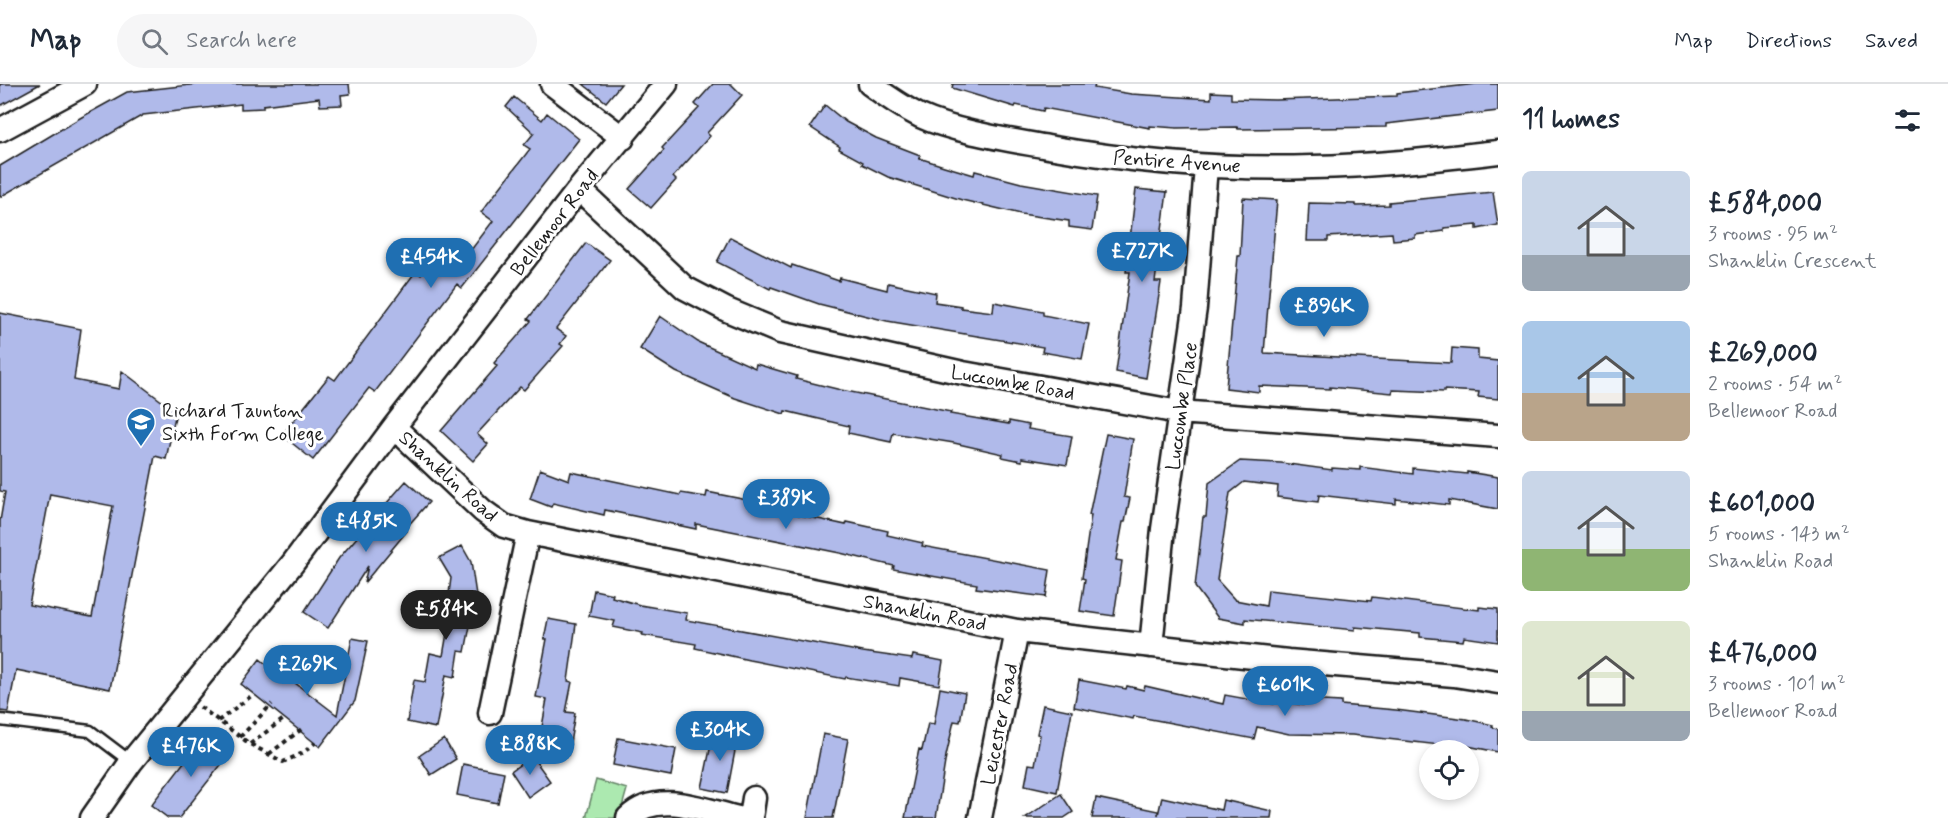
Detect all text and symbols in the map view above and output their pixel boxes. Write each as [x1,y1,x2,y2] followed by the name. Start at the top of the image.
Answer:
[117,14,537,68] search box
[30,23,81,60] text: Map
[138,25,171,58] icon: search
[186,27,297,55] text: Search here
[1674,27,1713,55] text: Map
[1746,27,1832,55] text: Directions
[1865,27,1918,55] text: Saved
[1522,103,1620,137] text: 11 homes
[1891,104,1924,137] icon: filters
[1112,145,1242,180] street label: Pentire Avenue
[505,164,606,282] street label: Bellemoor Road
[1708,187,1822,221] text: £584,000
[1570,195,1642,267] icon: home
[1708,221,1838,248] text: 3 rooms · 95 m²
[1100,232,1184,283] pin: £727K
[389,238,473,289] pin: £454K
[1111,238,1173,265] text: £727K
[400,244,462,271] text: £454K
[1708,248,1877,275] text: Shanklin Crescent
[1282,287,1366,338] pin: £896K
[1294,293,1354,320] text: £896K
[1708,337,1818,371] text: £269,000
[1160,340,1205,472] street label: Luccombe Place
[1570,345,1642,417] icon: home
[949,359,1077,408] street label: Luccombe Road
[1708,371,1842,398] text: 2 rooms · 54 m²
[162,398,324,448] place label: Richard Taunton Sixth Form College
[1708,398,1837,425] text: Bellemoor Road
[125,406,157,448] school or university icon: Richard Taunton Sixth Form College
[392,425,504,529] street label: Shanklin Road
[744,479,828,530] pin: £389K
[757,485,815,512] text: £389K
[1708,487,1815,521] text: £601,000
[1570,495,1642,567] icon: home
[324,502,408,553] pin: £485K
[335,508,397,535] text: £485K
[1708,521,1850,548] text: 5 rooms · 143 m²
[1708,548,1833,575] text: Shanklin Road
[861,588,989,639] street label: Shanklin Road
[404,590,488,641] pin: £584K
[415,596,477,623] text: £584K
[1708,637,1817,671] text: £476,000
[265,645,349,696] pin: £269K
[1570,645,1642,717] icon: home
[277,651,337,678] text: £269K
[975,661,1025,787] street label: Leicester Road
[1243,666,1327,717] pin: £601K
[1708,671,1846,698] text: 3 rooms · 101 m²
[1256,672,1314,699] text: £601K
[1708,698,1837,725] text: Bellemoor Road
[678,711,762,762] pin: £304K
[690,717,750,744] text: £304K
[488,725,572,776] pin: £888K
[149,727,233,778] pin: £476K
[499,731,561,758] text: £888K
[161,733,221,760] text: £476K
[1419,740,1479,800] map controls
[1419,740,1479,800] button: locate

